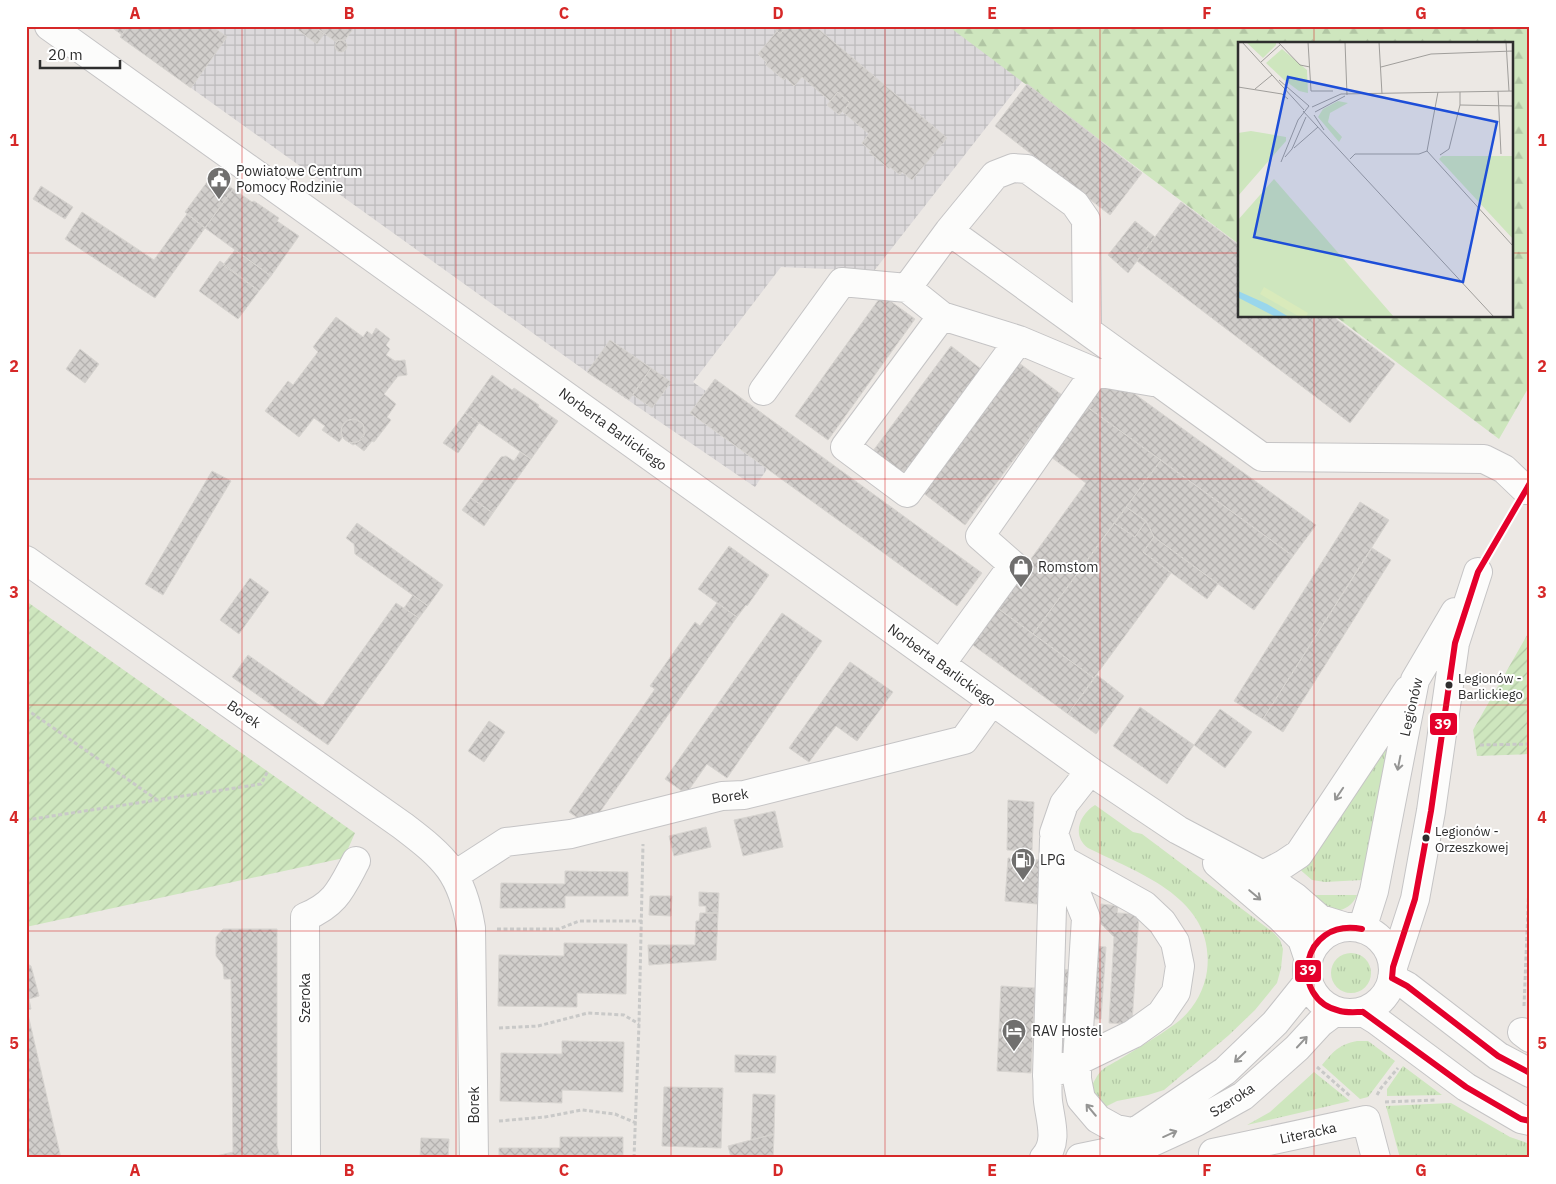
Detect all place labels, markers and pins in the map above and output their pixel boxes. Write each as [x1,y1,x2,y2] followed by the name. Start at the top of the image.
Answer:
[236,162,363,196] place label: Powiatowe Centrum Pomocy Rodzinie
[206,166,232,200] public building icon: Powiatowe Centrum Pomocy Rodzinie
[1008,554,1034,588] shop icon: Romstom
[1038,558,1098,576] place label: Romstom
[1458,670,1523,703] place label: Legionów - Barlickiego
[1444,680,1454,690] marker: Legionów - Barlickiego
[1435,823,1508,856] place label: Legionów - Orzeszkowej
[1421,833,1431,843] marker: Legionów - Orzeszkowej
[1010,847,1036,881] fuel station icon: LPG
[1040,851,1065,869] place label: LPG
[1001,1018,1027,1052] hotel icon: RAV Hostel
[1032,1022,1102,1040] place label: RAV Hostel

